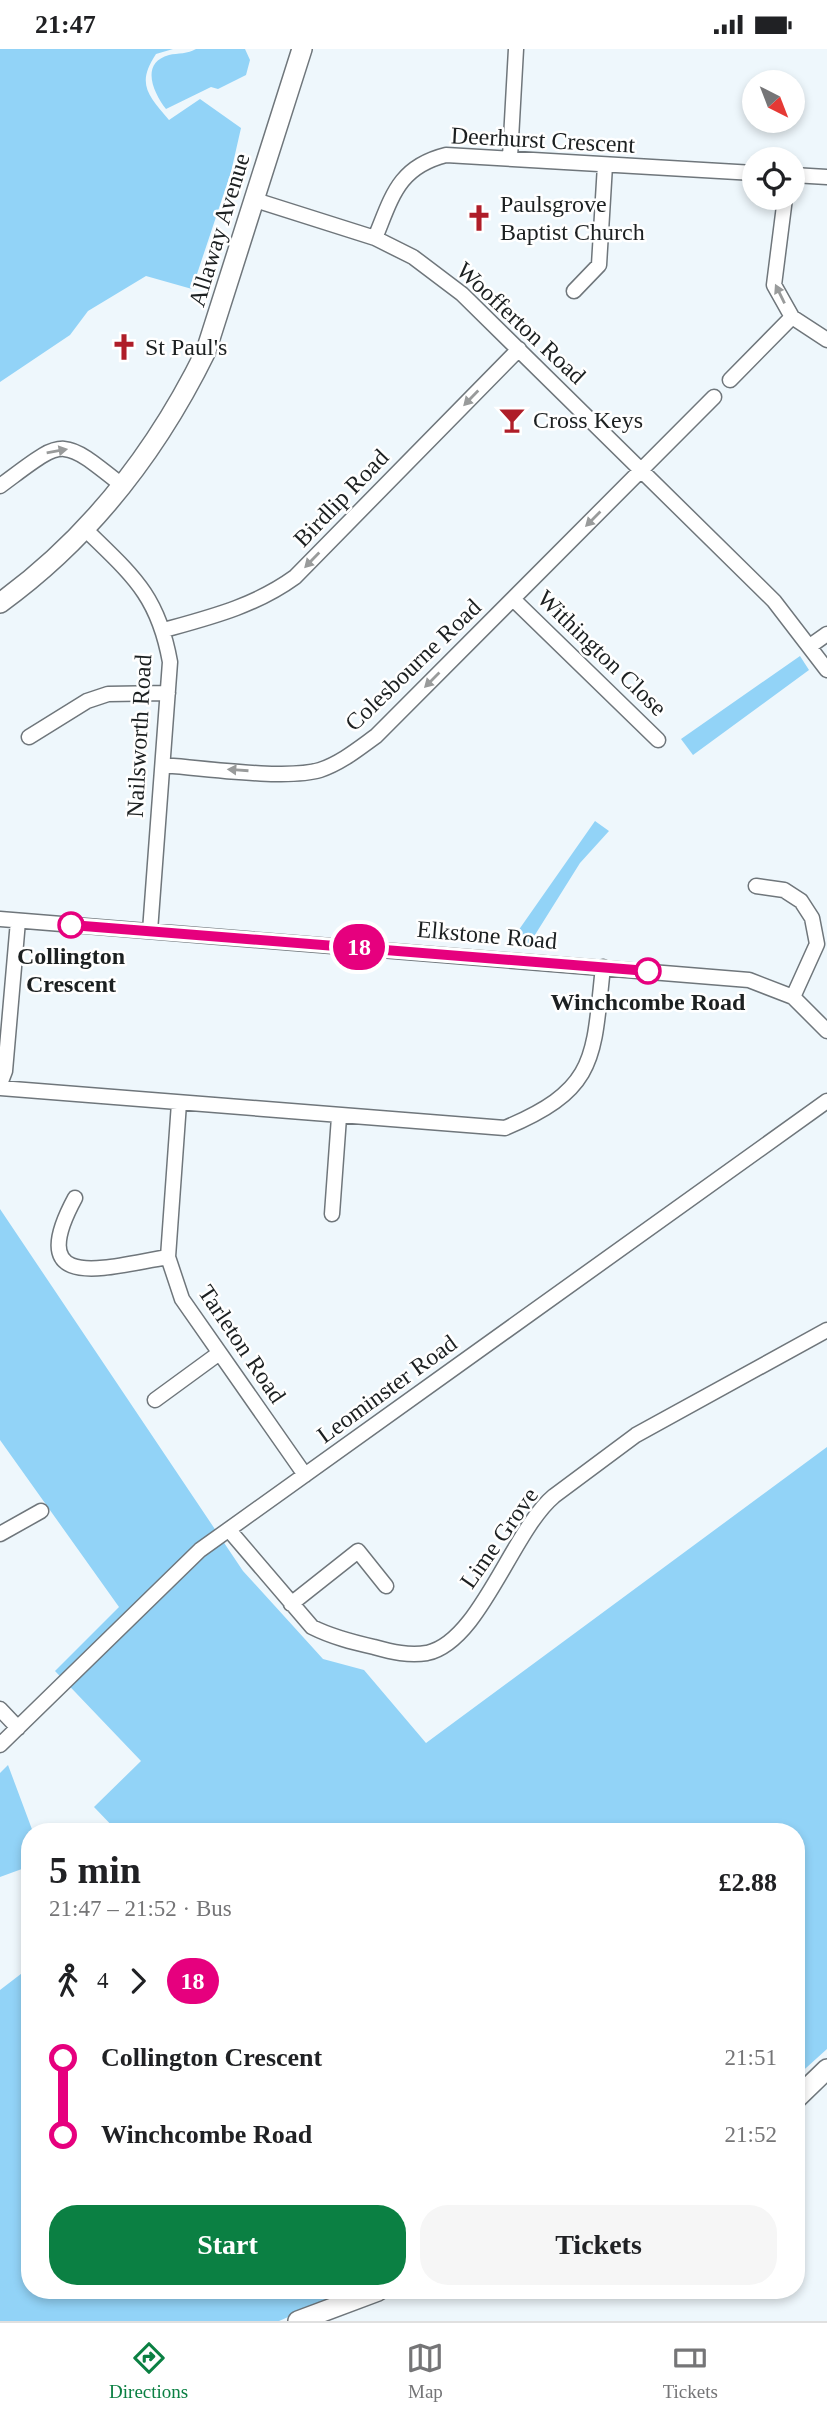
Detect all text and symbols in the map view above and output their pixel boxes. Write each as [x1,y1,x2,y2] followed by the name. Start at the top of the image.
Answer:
[35,10,96,39] text: 21:47
[742,70,805,133] north arrow
[742,70,805,210] map controls
[450,122,636,158] street label: Deerhurst Crescent
[742,147,805,210] button: locate
[183,150,255,310] street label: Allaway Avenue
[500,191,645,245] place label: Paulsgrove Baptist Church
[464,203,494,233] church icon: Paulsgrove Baptist Church
[451,257,591,389] street label: Woofferton Road
[774,284,786,304] one-way arrow
[109,332,139,362] church icon: St Paul's
[145,334,227,360] place label: St Paul's
[463,389,479,406] one-way arrow
[497,405,527,435] bar icon: Cross Keys
[533,407,643,433] place label: Cross Keys
[288,444,394,552] street label: Birdlip Road
[46,445,68,456] one-way arrow
[584,510,601,527] one-way arrow
[303,552,320,569] one-way arrow
[532,585,672,721] street label: Withington Close
[340,594,486,736] street label: Colesbourne Road
[122,654,156,818] street label: Nailsworth Road
[424,672,440,688] one-way arrow
[227,764,249,775] one-way arrow
[58,912,84,938] marker: Collington Crescent
[416,916,558,954] street label: Elkstone Road
[328,924,390,970] line badge: 18
[347,934,371,960] text: 18
[17,943,125,997] place label: Collington Crescent
[635,958,661,984] marker: Winchcombe Road
[551,989,746,1015] place label: Winchcombe Road
[193,1280,291,1408] street label: Tarleton Road
[312,1330,462,1448] street label: Leominster Road
[455,1483,543,1593] street label: Lime Grove
[49,1849,141,1891] text: 5 min
[719,1868,777,1897] text: £2.88
[49,1896,232,1921] text: 21:47 – 21:52 · Bus
[49,1962,87,2000] icon: walk
[119,1962,157,2000] icon: forward
[97,1968,109,1993] text: 4
[181,1968,205,1994] text: 18
[101,2043,322,2072] text: Collington Crescent
[725,2045,777,2070] text: 21:51
[101,2120,312,2149] text: Winchcombe Road
[725,2122,777,2147] text: 21:52
[49,2205,406,2285] button: Start
[420,2205,777,2285] button: Tickets
[109,2339,188,2403] tab: Directions
[406,2339,444,2403] tab: Map
[663,2339,718,2403] tab: Tickets

